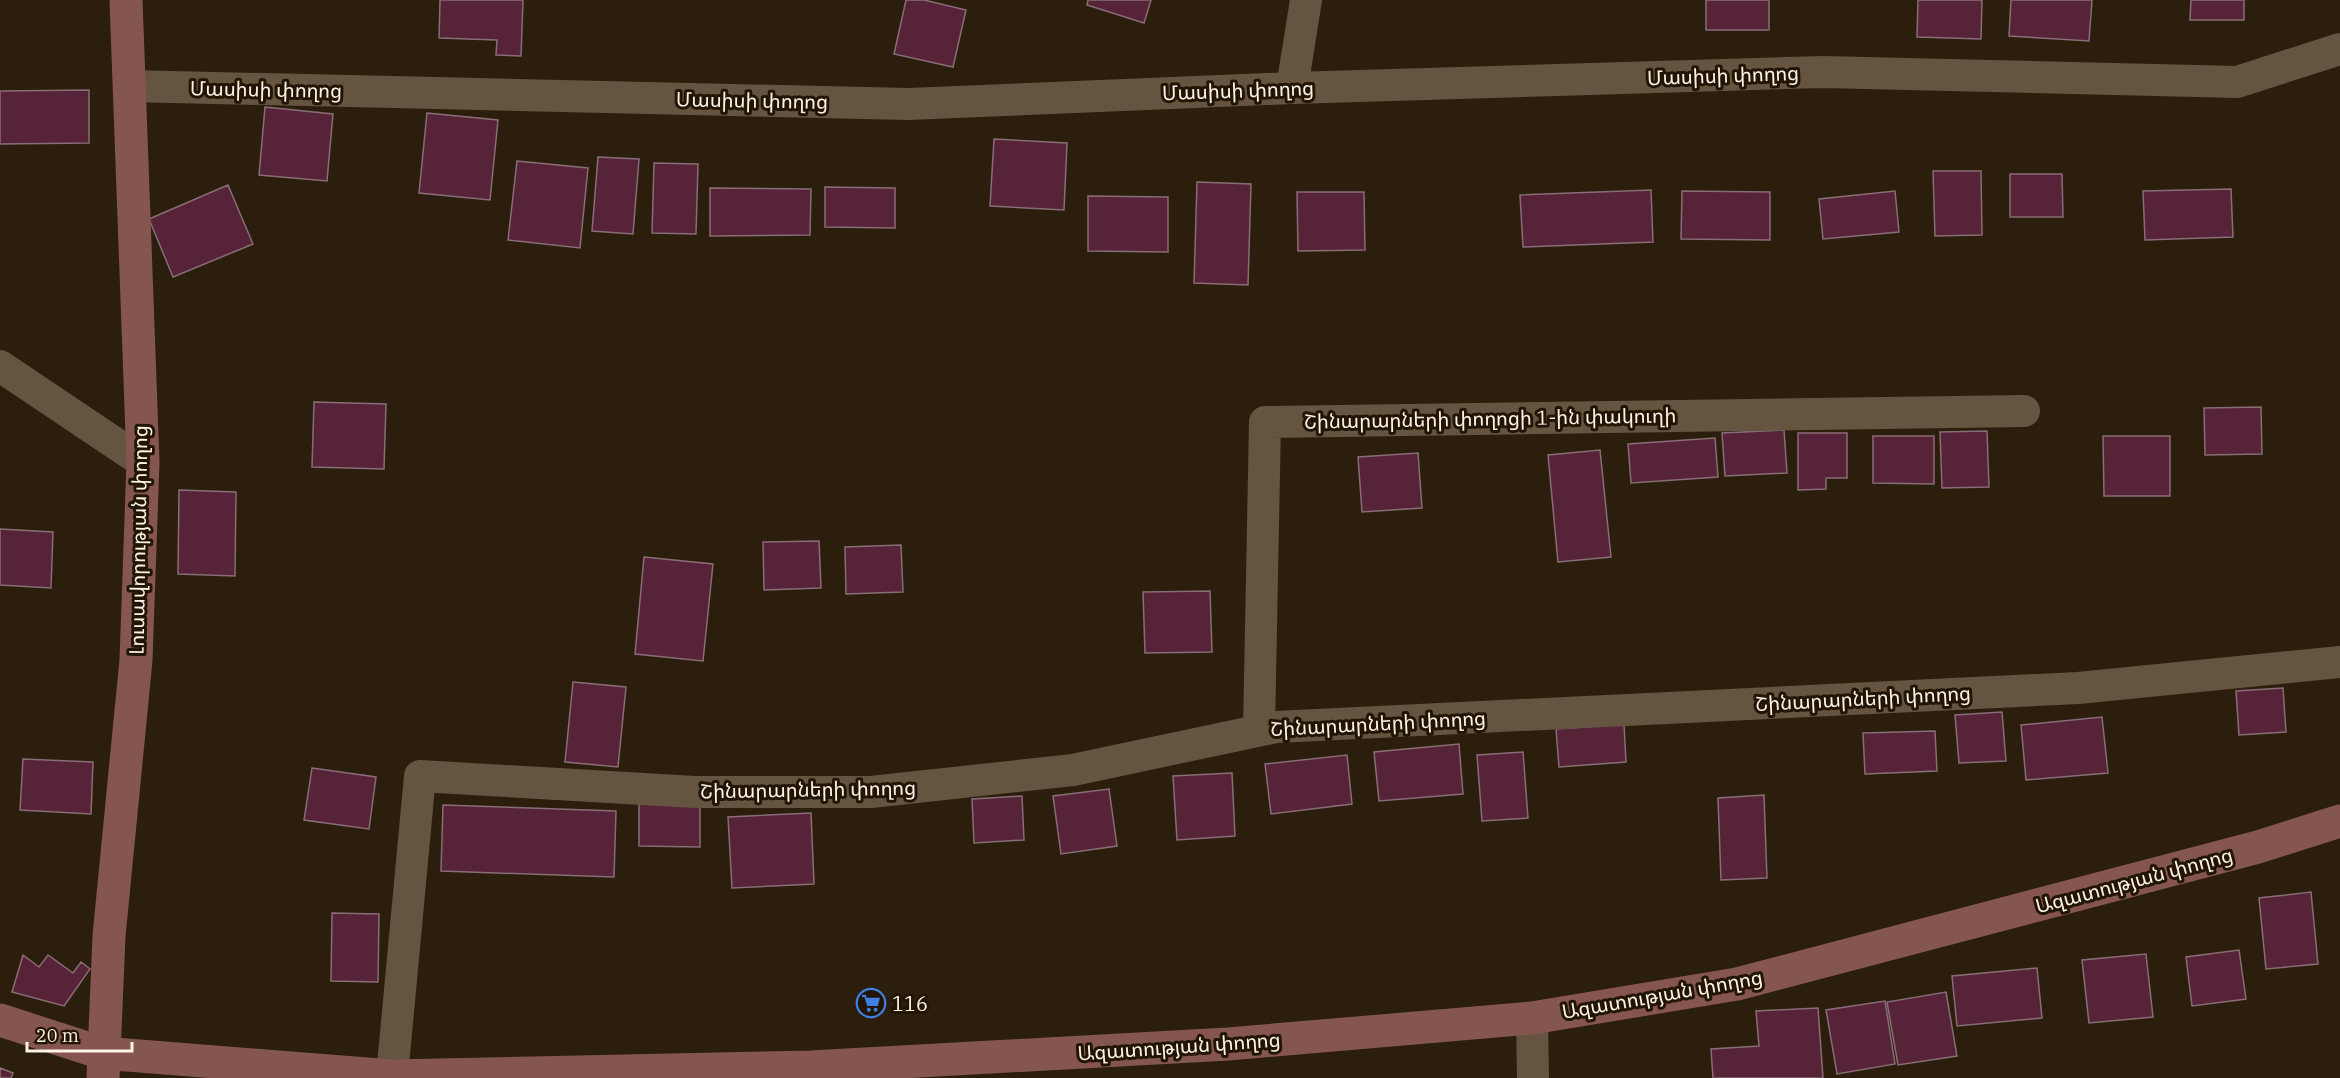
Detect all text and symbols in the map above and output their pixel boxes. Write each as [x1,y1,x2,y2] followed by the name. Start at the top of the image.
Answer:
[1646,59,1800,91] street label: Մասիսի փողոց
[190,74,342,104] street label: Մասիսի փողոց
[1161,74,1315,106] street label: Մասիսի փողոց
[676,85,828,115] street label: Մասիսի փողոց
[1304,401,1676,435] street label: Շինարարների փողոցի 1-ին փակուղի
[122,425,154,655] street label: Լուսավորության փողոց
[1754,679,1972,717] street label: Շինարարների փողոց
[1269,704,1487,742] street label: Շինարարների փողոց
[700,774,916,804] street label: Շինարարների փողոց
[2032,841,2236,919] street label: Ազատության փողոց
[1560,963,1764,1025] street label: Ազատության փողոց
[855,987,887,1019] supermarket icon: 116
[892,990,928,1017] place label: 116
[27,1015,132,1053] scale bar
[36,1024,79,1047] text: 20 m
[1077,1025,1281,1067] street label: Ազատության փողոց

